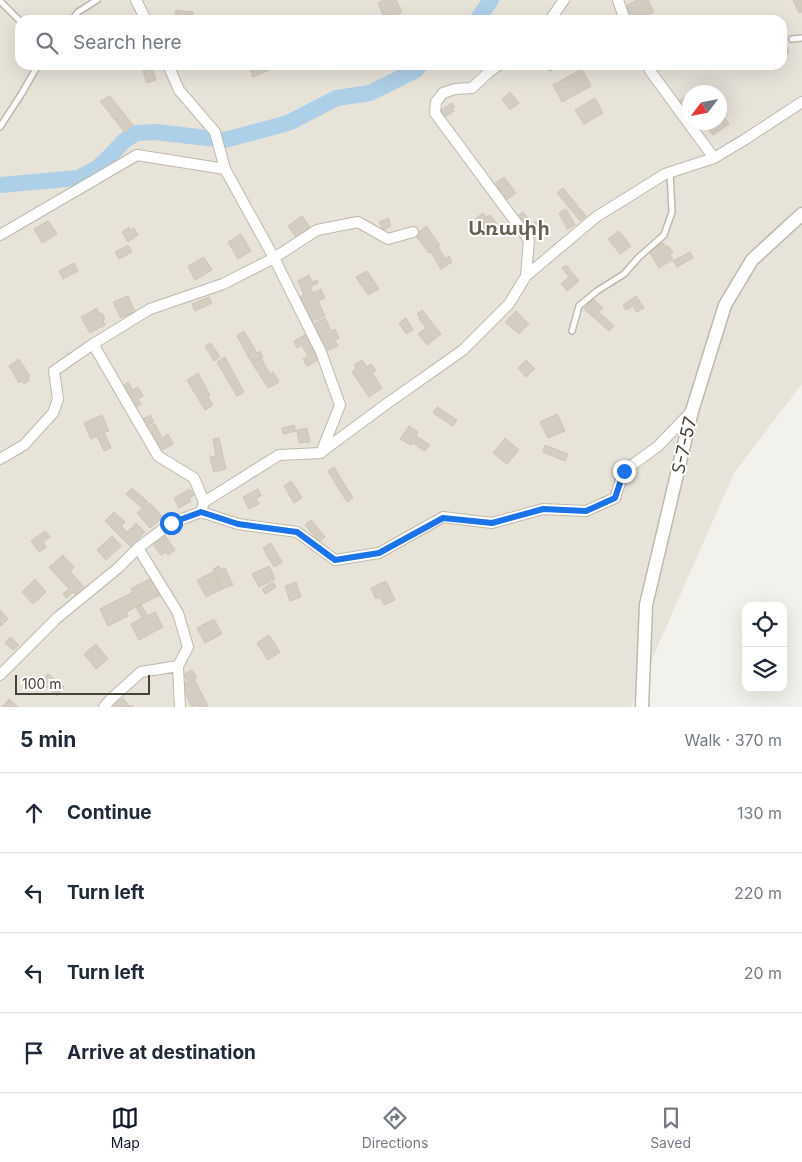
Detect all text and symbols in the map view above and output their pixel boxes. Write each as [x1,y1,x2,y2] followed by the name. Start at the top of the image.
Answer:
[15,15,787,70] search box
[33,29,61,57] icon: search
[73,31,182,54] text: Search here
[682,85,727,130] north arrow
[468,216,550,240] district label: Առափի
[667,415,701,475] street label: Տ-7-57
[613,460,636,483] route end
[160,512,183,535] route start
[742,602,787,692] map controls
[742,602,787,647] button: locate
[742,647,787,692] button: layers
[15,672,150,695] scale bar
[22,675,62,692] text: 100 m
[20,727,76,752] text: 5 min
[685,730,782,750] text: Walk · 370 m
[20,799,48,827] icon: ahead
[67,801,152,824] text: Continue
[737,803,782,823] text: 130 m
[20,879,48,907] icon: left
[67,881,145,904] text: Turn left
[734,883,782,903] text: 220 m
[20,959,48,987] icon: left
[67,961,145,984] text: Turn left
[744,963,782,983] text: 20 m
[20,1039,48,1067] icon: arrive
[67,1041,256,1064] text: Arrive at destination
[111,1104,140,1151] tab: Map
[362,1104,428,1151] tab: Directions
[650,1104,691,1151] tab: Saved

